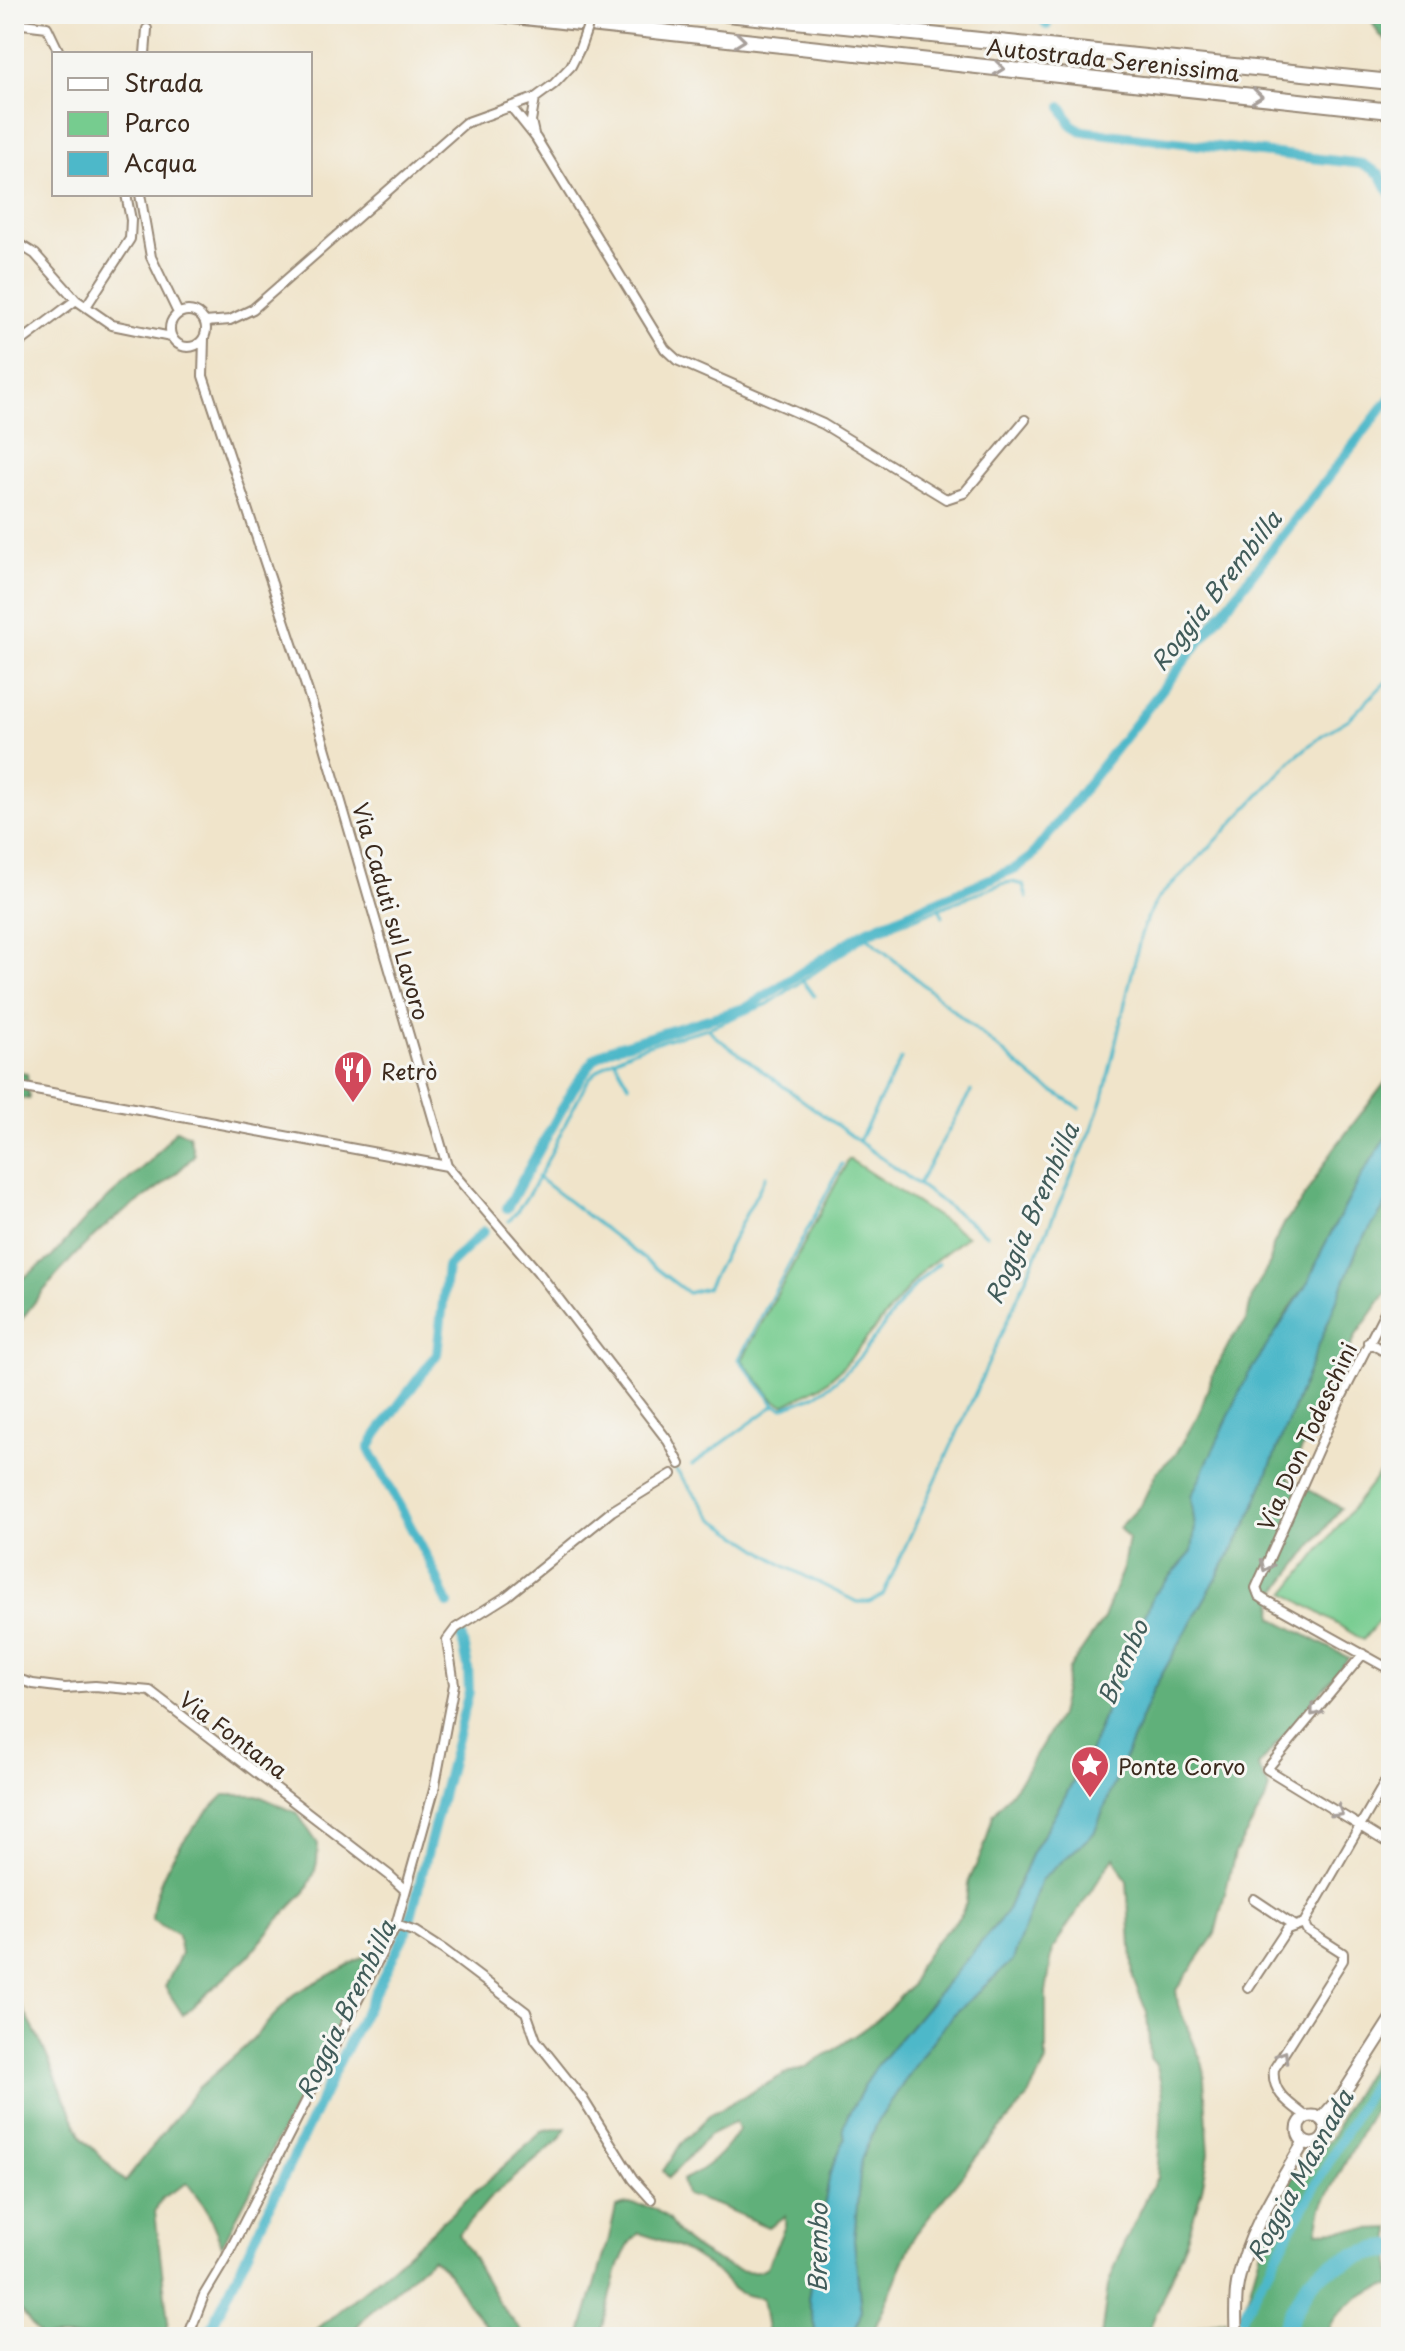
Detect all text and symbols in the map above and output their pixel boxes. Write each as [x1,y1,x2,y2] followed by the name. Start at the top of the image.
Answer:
[985,29,1241,89] street label: Autostrada Serenissima
[734,32,747,49] one-way arrow
[52,52,312,196] legend
[993,60,1006,77] one-way arrow
[124,64,203,100] text: Strada
[1251,88,1264,105] one-way arrow
[124,104,190,140] text: Parco
[124,144,196,180] text: Acqua
[1141,501,1290,678] water label: Roggia Brembilla
[345,798,439,1024] street label: Via Caduti sul Lavoro
[332,1049,374,1104] restaurant icon: Retrò
[381,1054,437,1087] place label: Retrò
[975,1116,1087,1309] water label: Roggia Brembilla
[1248,1336,1364,1536] street label: Via Don Todeschini
[1260,1558,1276,1572] one-way arrow
[1087,1612,1157,1710] water label: Brembo
[173,1682,295,1786] street label: Via Fontana
[1310,1702,1325,1716] one-way arrow
[1069,1744,1111,1799] place icon: Ponte Corvo
[1118,1749,1246,1782] place label: Ponte Corvo
[1329,1803,1343,1818] one-way arrow
[286,1913,404,2104] water label: Roggia Brembilla
[1273,2050,1288,2065] one-way arrow
[1237,2082,1362,2268] water label: Roggia Masnada
[798,2201,836,2293] water label: Brembo

